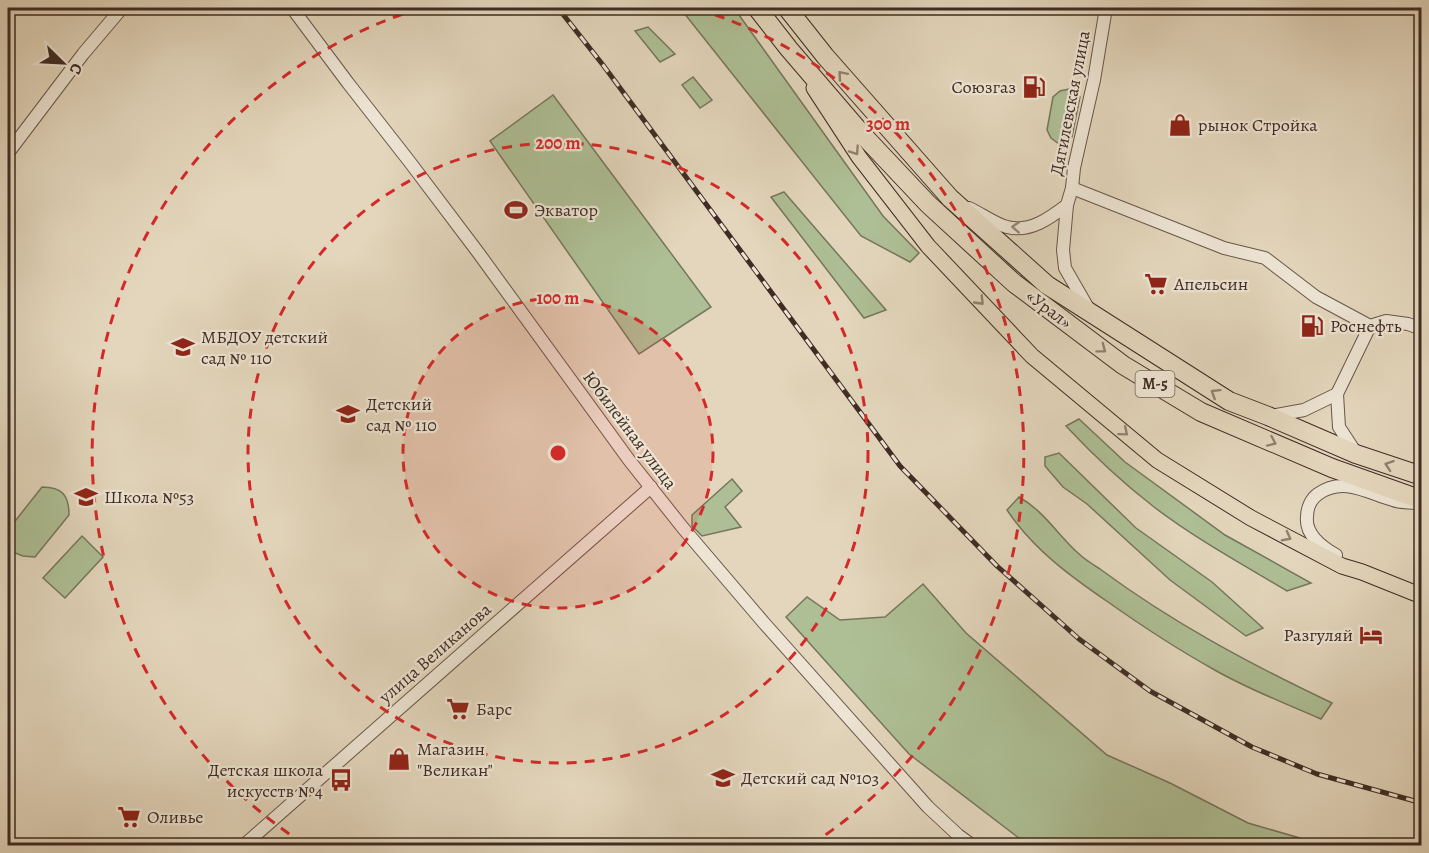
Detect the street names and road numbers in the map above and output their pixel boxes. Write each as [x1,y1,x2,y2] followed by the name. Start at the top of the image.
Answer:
[1044,28,1096,178] street label: Дягилевская улица
[1021,284,1077,334] street label: «Урал»
[577,366,683,495] street label: Юбилейная улица
[1136,371,1174,397] road number: М-5
[373,597,497,709] street label: улица Великанова

